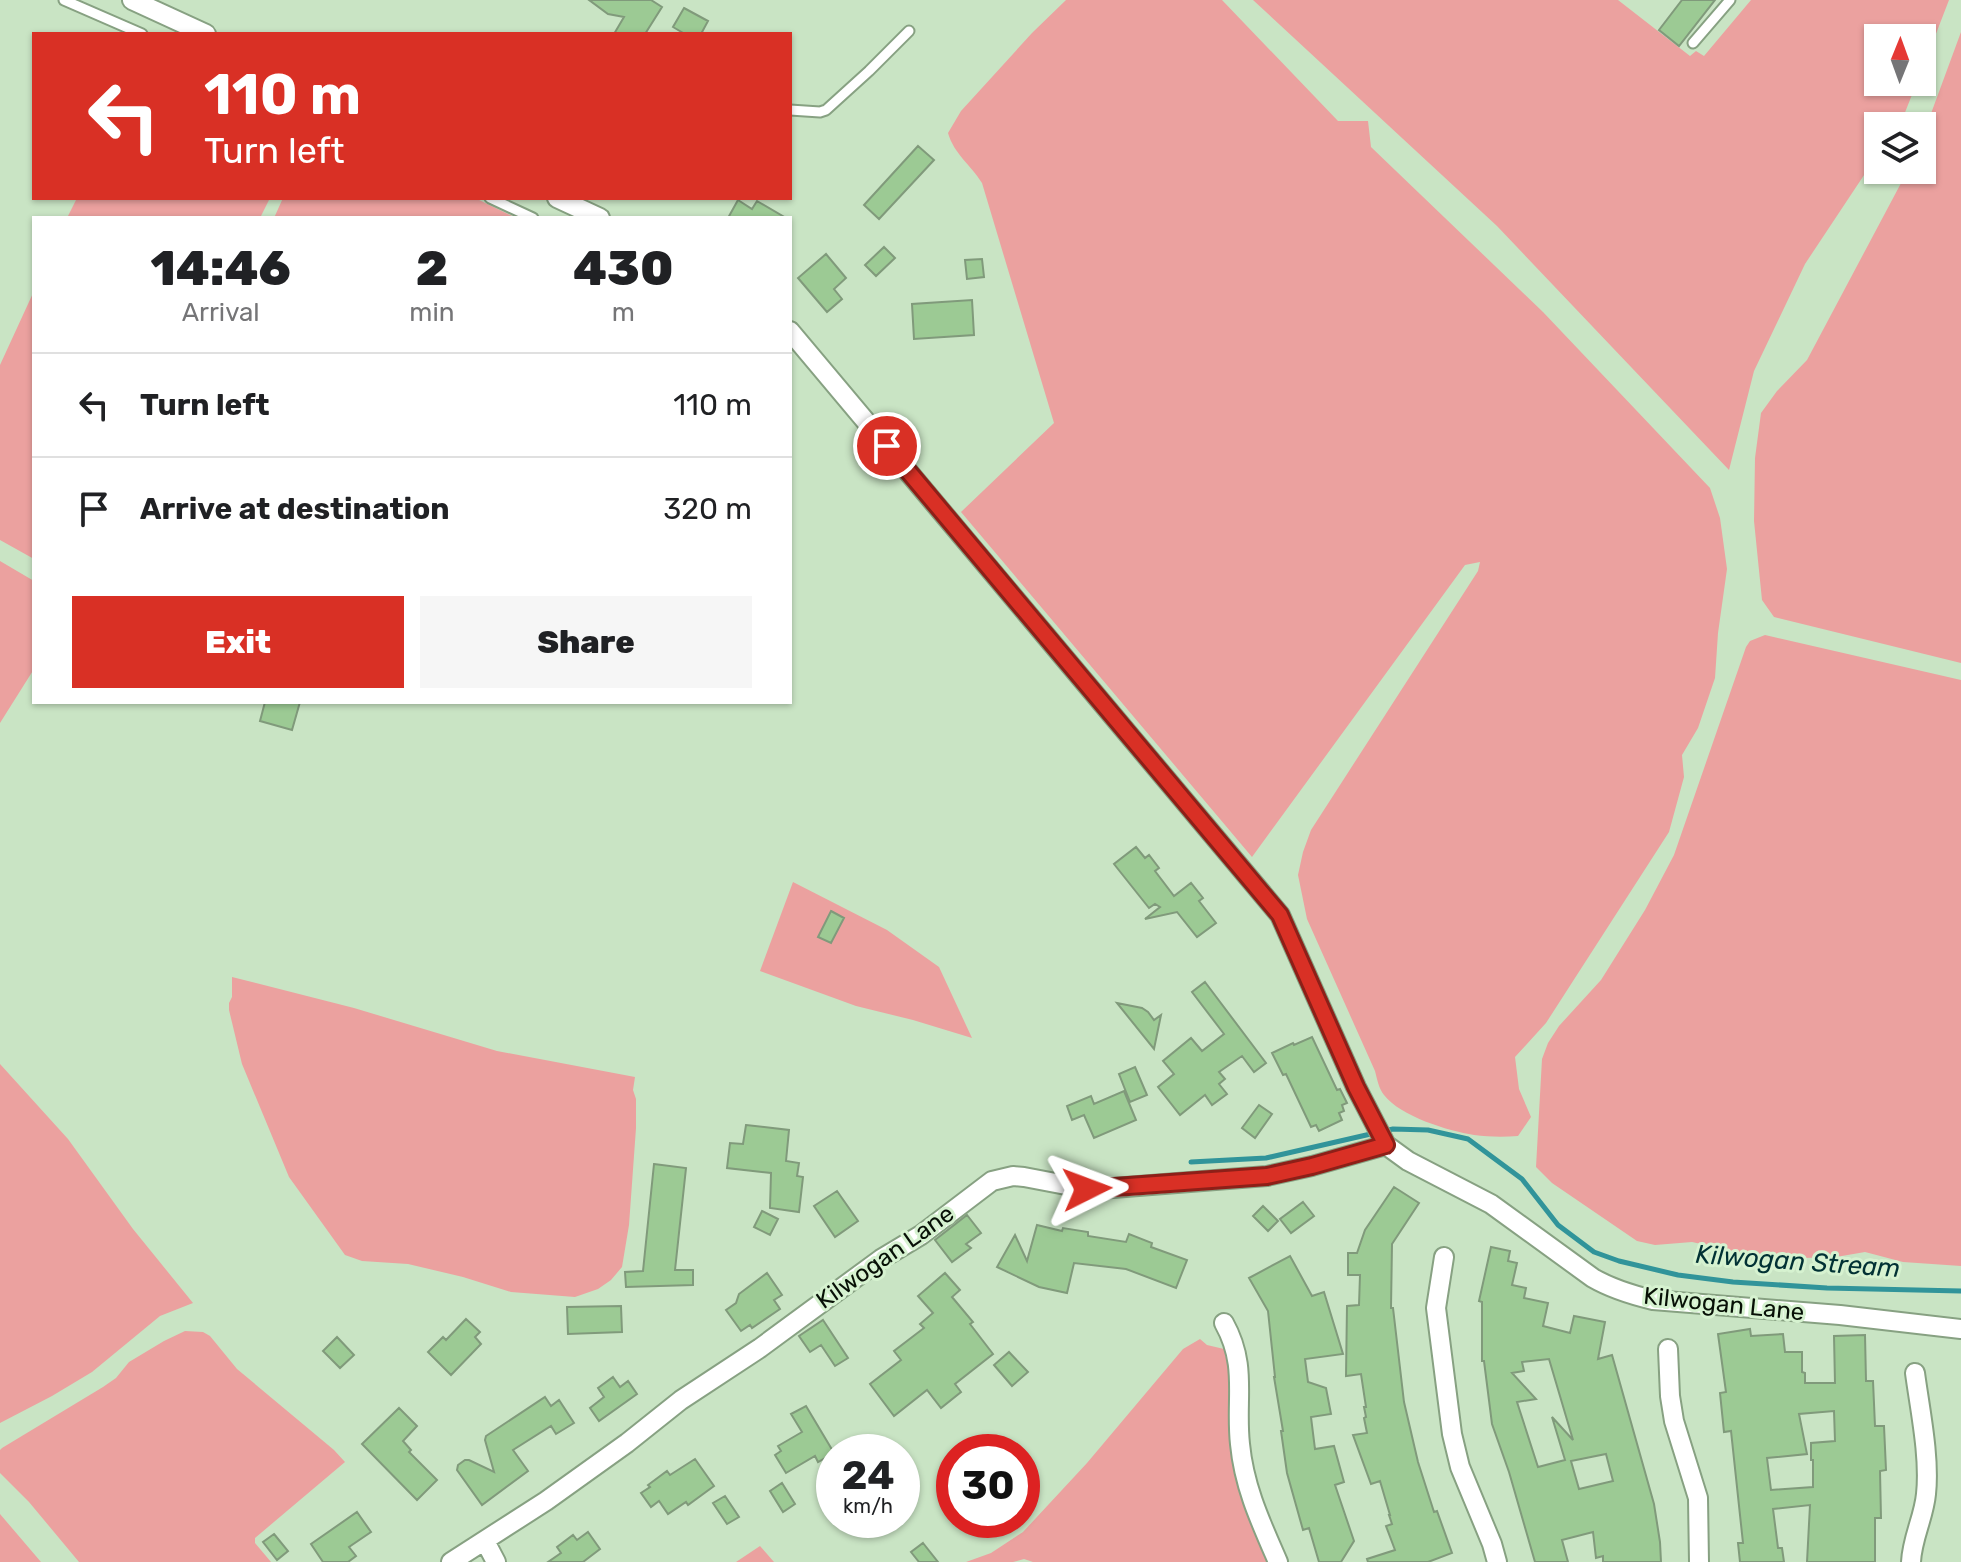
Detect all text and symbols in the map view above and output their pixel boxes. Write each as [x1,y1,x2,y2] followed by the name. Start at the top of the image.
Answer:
[1864,24,1936,96] north arrow
[1864,24,1936,184] map controls
[204,62,361,128] text: 110 m
[72,64,176,168] icon: left
[1864,112,1936,184] button: layers
[204,129,345,172] text: Turn left
[151,240,291,297] text: 14:46
[416,240,448,297] text: 2
[573,240,673,297] text: 430
[182,297,260,328] text: Arrival
[409,297,455,328] text: min
[612,297,635,328] text: m
[72,383,116,427] icon: left
[140,387,270,423] text: Turn left
[673,387,752,423] text: 110 m
[853,412,921,480] pin
[865,424,909,468] icon: arrive
[72,487,116,531] icon: arrive
[140,491,450,527] text: Arrive at destination
[663,491,752,527] text: 320 m
[72,596,404,688] button: Exit
[420,596,752,688] button: Share
[1045,1147,1129,1231] position arrow
[811,1199,959,1315] street label: Kilwogan Lane
[1695,1239,1901,1284] water label: Kilwogan Stream
[1642,1282,1806,1326] street label: Kilwogan Lane
[936,1434,1040,1538] speed limit sign: 30
[841,1452,895,1499] text: 24
[843,1494,893,1518] text: km/h

